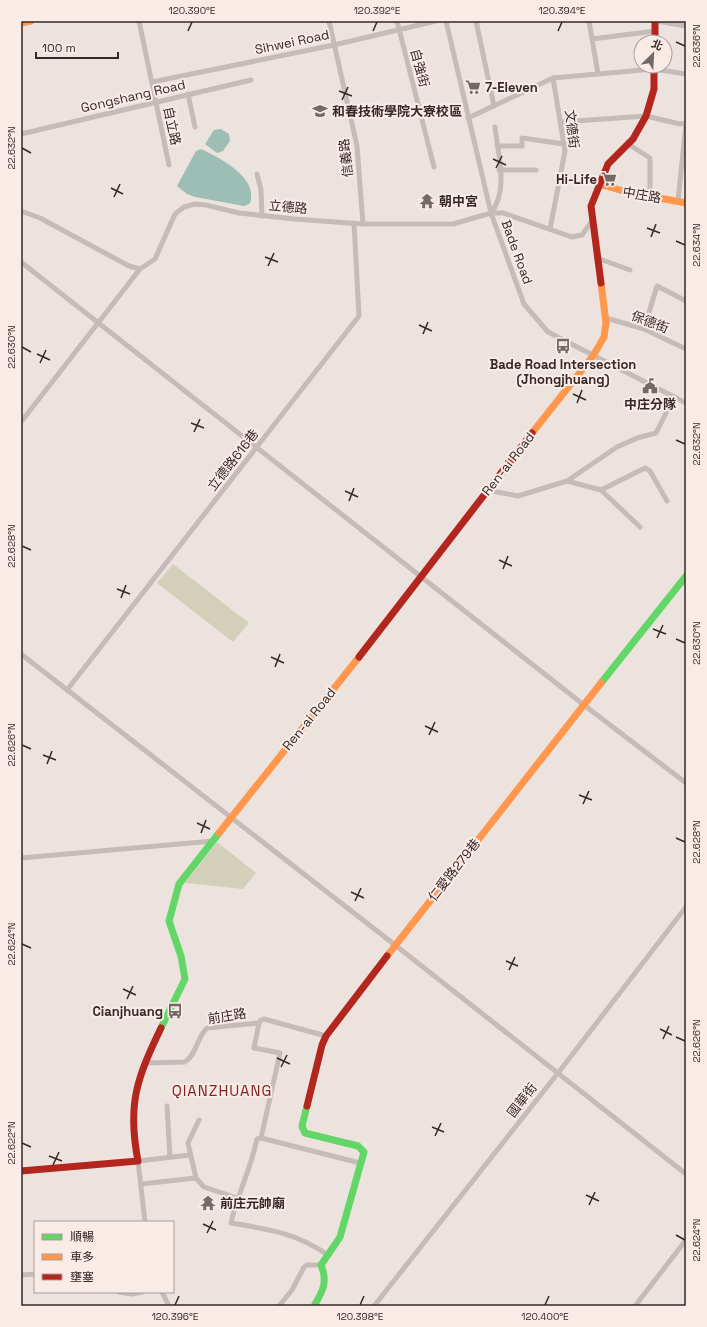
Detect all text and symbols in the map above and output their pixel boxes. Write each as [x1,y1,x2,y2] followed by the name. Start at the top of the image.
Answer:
[168,4,216,17] text: 120.390°E
[354,4,401,17] text: 120.392°E
[539,4,586,17] text: 120.394°E
[690,24,703,68] text: 22.636°N
[253,26,331,58] street label: Sihwei Road
[36,34,118,60] scale bar
[633,34,673,74] north arrow
[649,36,665,53] text: 北
[42,40,76,56] text: 100 m
[407,47,433,89] street label: 自強街
[79,76,187,116] street label: Gongshang Road
[464,78,482,96] supermarket icon: 7-Eleven
[485,79,538,96] place label: 7-Eleven
[311,102,329,120] school or university icon: 和春技術學院大寮校區
[332,103,462,120] place label: 和春技術學院大寮校區
[160,105,184,147] street label: 自立路
[561,109,583,149] street label: 文德街
[5,126,18,170] text: 22.632°N
[335,138,357,178] street label: 信義路
[600,170,618,188] supermarket icon: Hi-Life
[556,171,597,188] place label: Hi-Life
[621,183,663,207] street label: 中庄路
[418,192,436,210] temple icon: 朝中宮
[439,193,478,210] place label: 朝中宮
[268,197,308,217] street label: 立德路
[498,218,536,286] street label: Bade Road
[690,223,703,267] text: 22.634°N
[629,307,671,337] street label: 保德街
[5,325,18,369] text: 22.630°N
[554,337,572,355] bus stop icon: Bade Road Intersection (Jhongjhuang)
[490,356,636,388] place label: Bade Road Intersection (Jhongjhuang)
[641,377,659,395] public building icon: 中庄分隊
[624,396,676,413] place label: 中庄分隊
[690,422,703,466] text: 22.632°N
[204,426,262,494] street label: 立德路616巷
[478,429,538,499] street label: Ren-ai Road
[5,524,18,568] text: 22.628°N
[690,621,703,665] text: 22.630°N
[279,684,339,754] street label: Ren-ai Road
[5,723,18,767] text: 22.626°N
[690,820,703,864] text: 22.628°N
[424,835,484,905] street label: 仁愛路279巷
[5,922,18,966] text: 22.624°N
[166,1002,184,1020] bus stop icon: Cianjhuang
[92,1003,163,1020] place label: Cianjhuang
[206,1005,248,1027] street label: 前庄路
[690,1019,703,1063] text: 22.626°N
[503,1079,541,1121] street label: 國華街
[172,1081,272,1100] district label: QIANZHUANG
[5,1121,18,1165] text: 22.622°N
[199,1194,217,1212] temple icon: 前庄元帥廟
[220,1195,285,1212] place label: 前庄元帥廟
[690,1218,703,1262] text: 22.624°N
[34,1221,174,1293] legend
[70,1229,94,1245] text: 順暢
[70,1249,94,1265] text: 車多
[70,1269,94,1285] text: 壅塞
[152,1310,199,1323] text: 120.396°E
[337,1310,384,1323] text: 120.398°E
[521,1310,569,1323] text: 120.400°E

